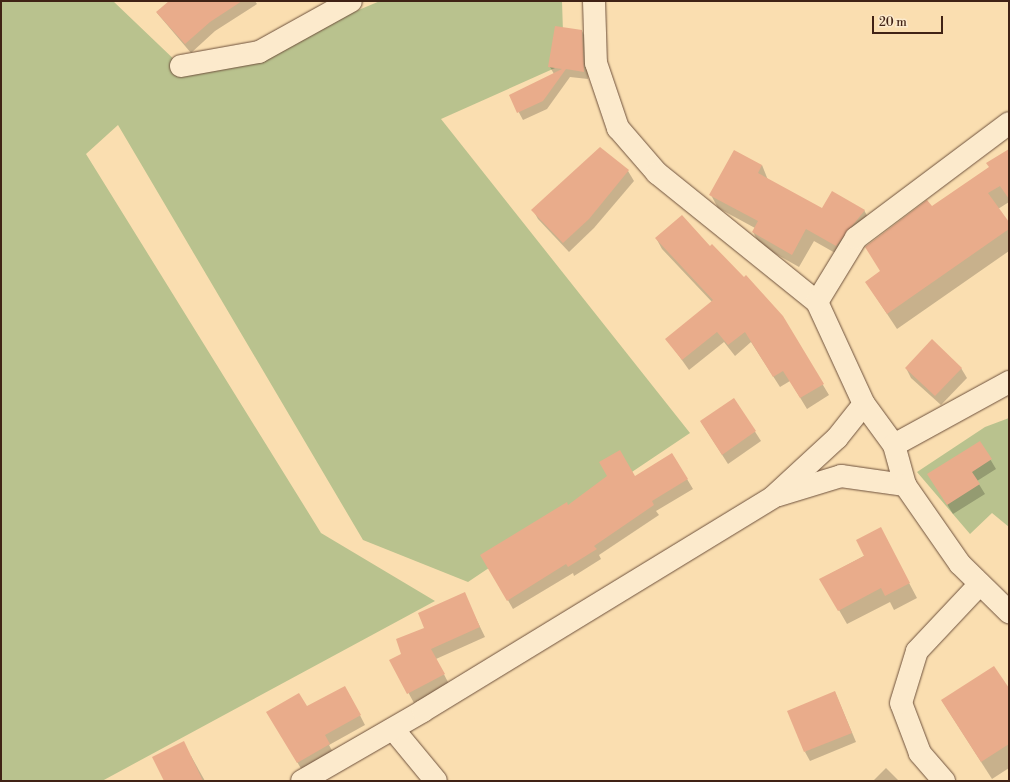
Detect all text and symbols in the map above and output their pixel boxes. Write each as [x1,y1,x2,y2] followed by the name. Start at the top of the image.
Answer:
[874,8,945,34] scale bar
[879,15,907,30] text: 20 m

